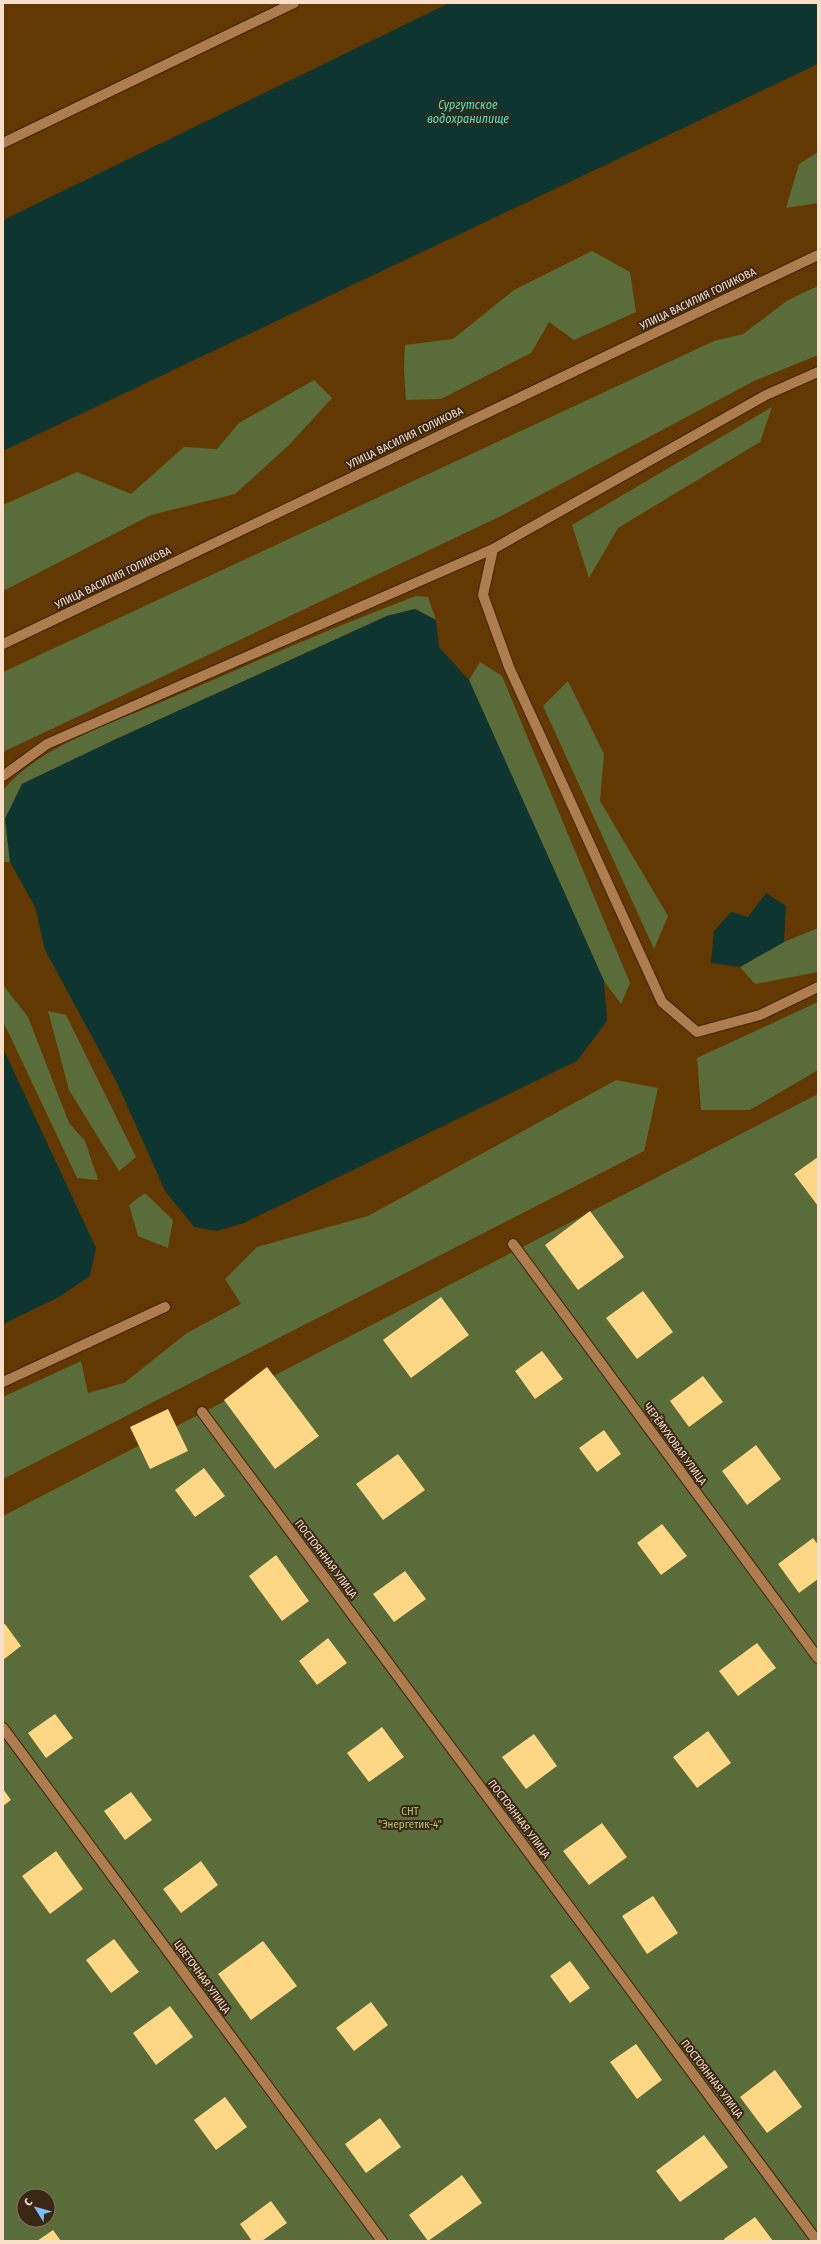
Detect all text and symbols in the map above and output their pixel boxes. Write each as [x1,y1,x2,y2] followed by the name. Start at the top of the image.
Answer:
[427,98,509,126] water label: Сургутское водохранилище
[637,265,758,333] street label: УЛИЦА ВАСИЛИЯ ГОЛИКОВА
[344,404,465,472] street label: УЛИЦА ВАСИЛИЯ ГОЛИКОВА
[52,544,173,612] street label: УЛИЦА ВАСИЛИЯ ГОЛИКОВА
[641,1400,709,1488] street label: ЧЕРЁМУХОВАЯ УЛИЦА
[292,1517,360,1601] street label: ПОСТОЯННАЯ УЛИЦА
[485,1777,553,1861] street label: ПОСТОЯННАЯ УЛИЦА
[378,1805,442,1831] park label: СНТ "Энергетик-4"
[171,1938,233,2016] street label: ЦВЕТОЧНАЯ УЛИЦА
[678,2037,746,2121] street label: ПОСТОЯННАЯ УЛИЦА
[16,2188,56,2228] north arrow
[21,2196,35,2208] text: С

